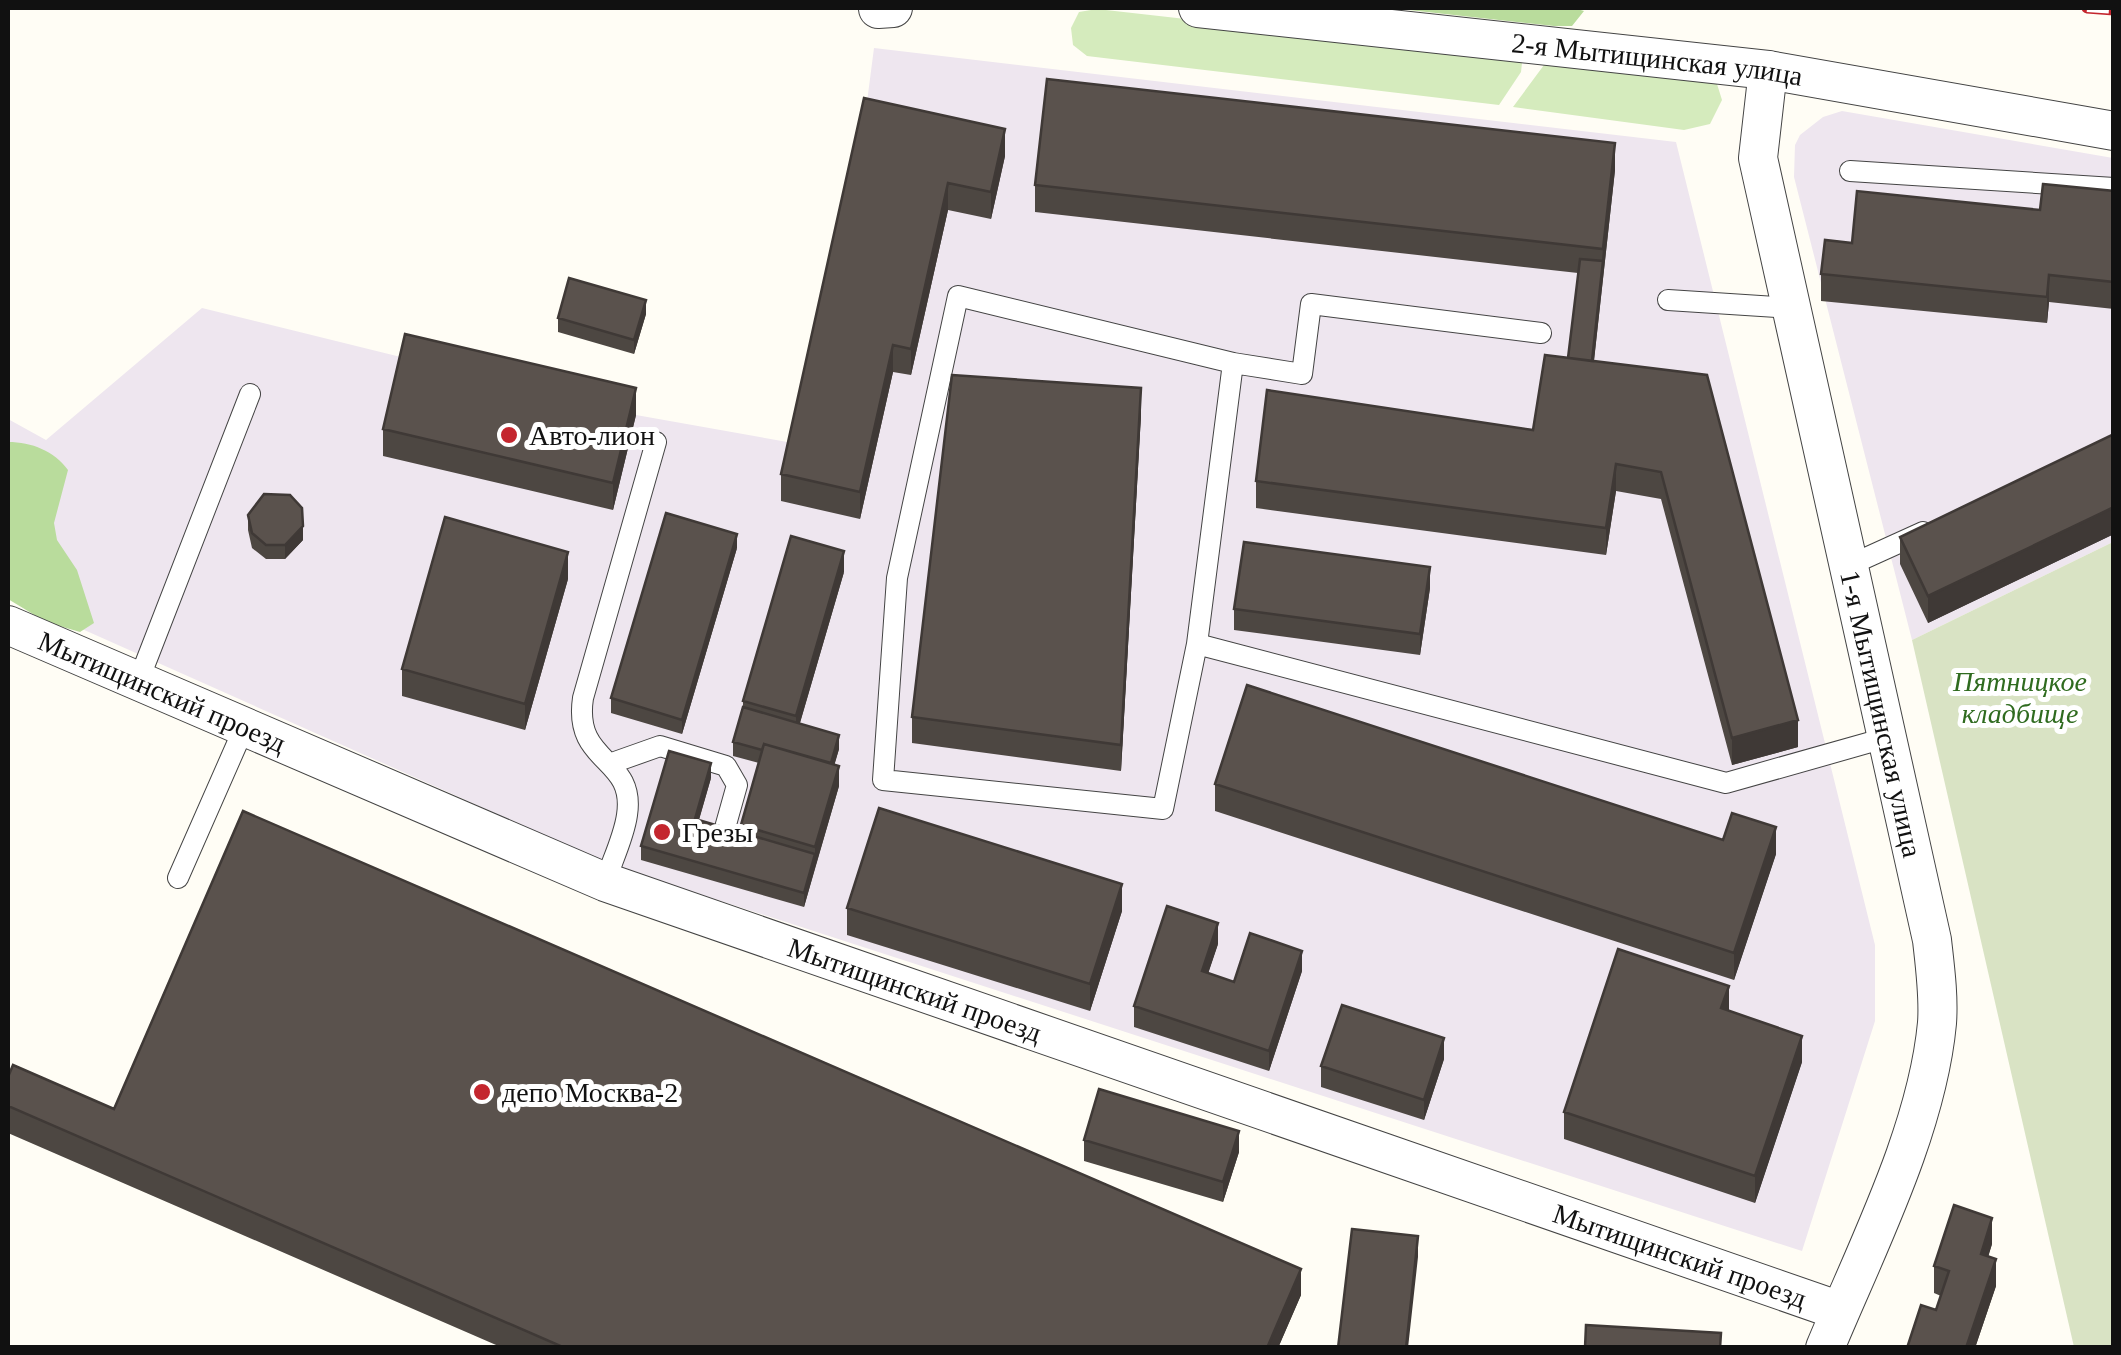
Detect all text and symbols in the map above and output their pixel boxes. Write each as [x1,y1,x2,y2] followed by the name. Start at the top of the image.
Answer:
[1510,27,1806,91] street label: 2-я Мытищинская улица
[529,420,655,451] place label: Авто-лион
[498,424,520,446] marker: Авто-лион
[1835,568,1929,861] street label: 1-я Мытищинская улица
[34,625,291,758] street label: Мытищинский проезд
[1952,666,2087,729] park label: Пятницкое кладбище
[682,817,753,848] place label: Грезы
[651,821,673,843] marker: Грезы
[784,931,1046,1048] street label: Мытищинский проезд
[502,1077,678,1108] place label: депо Москва-2
[471,1081,493,1103] marker: депо Москва-2
[1549,1197,1811,1314] street label: Мытищинский проезд

